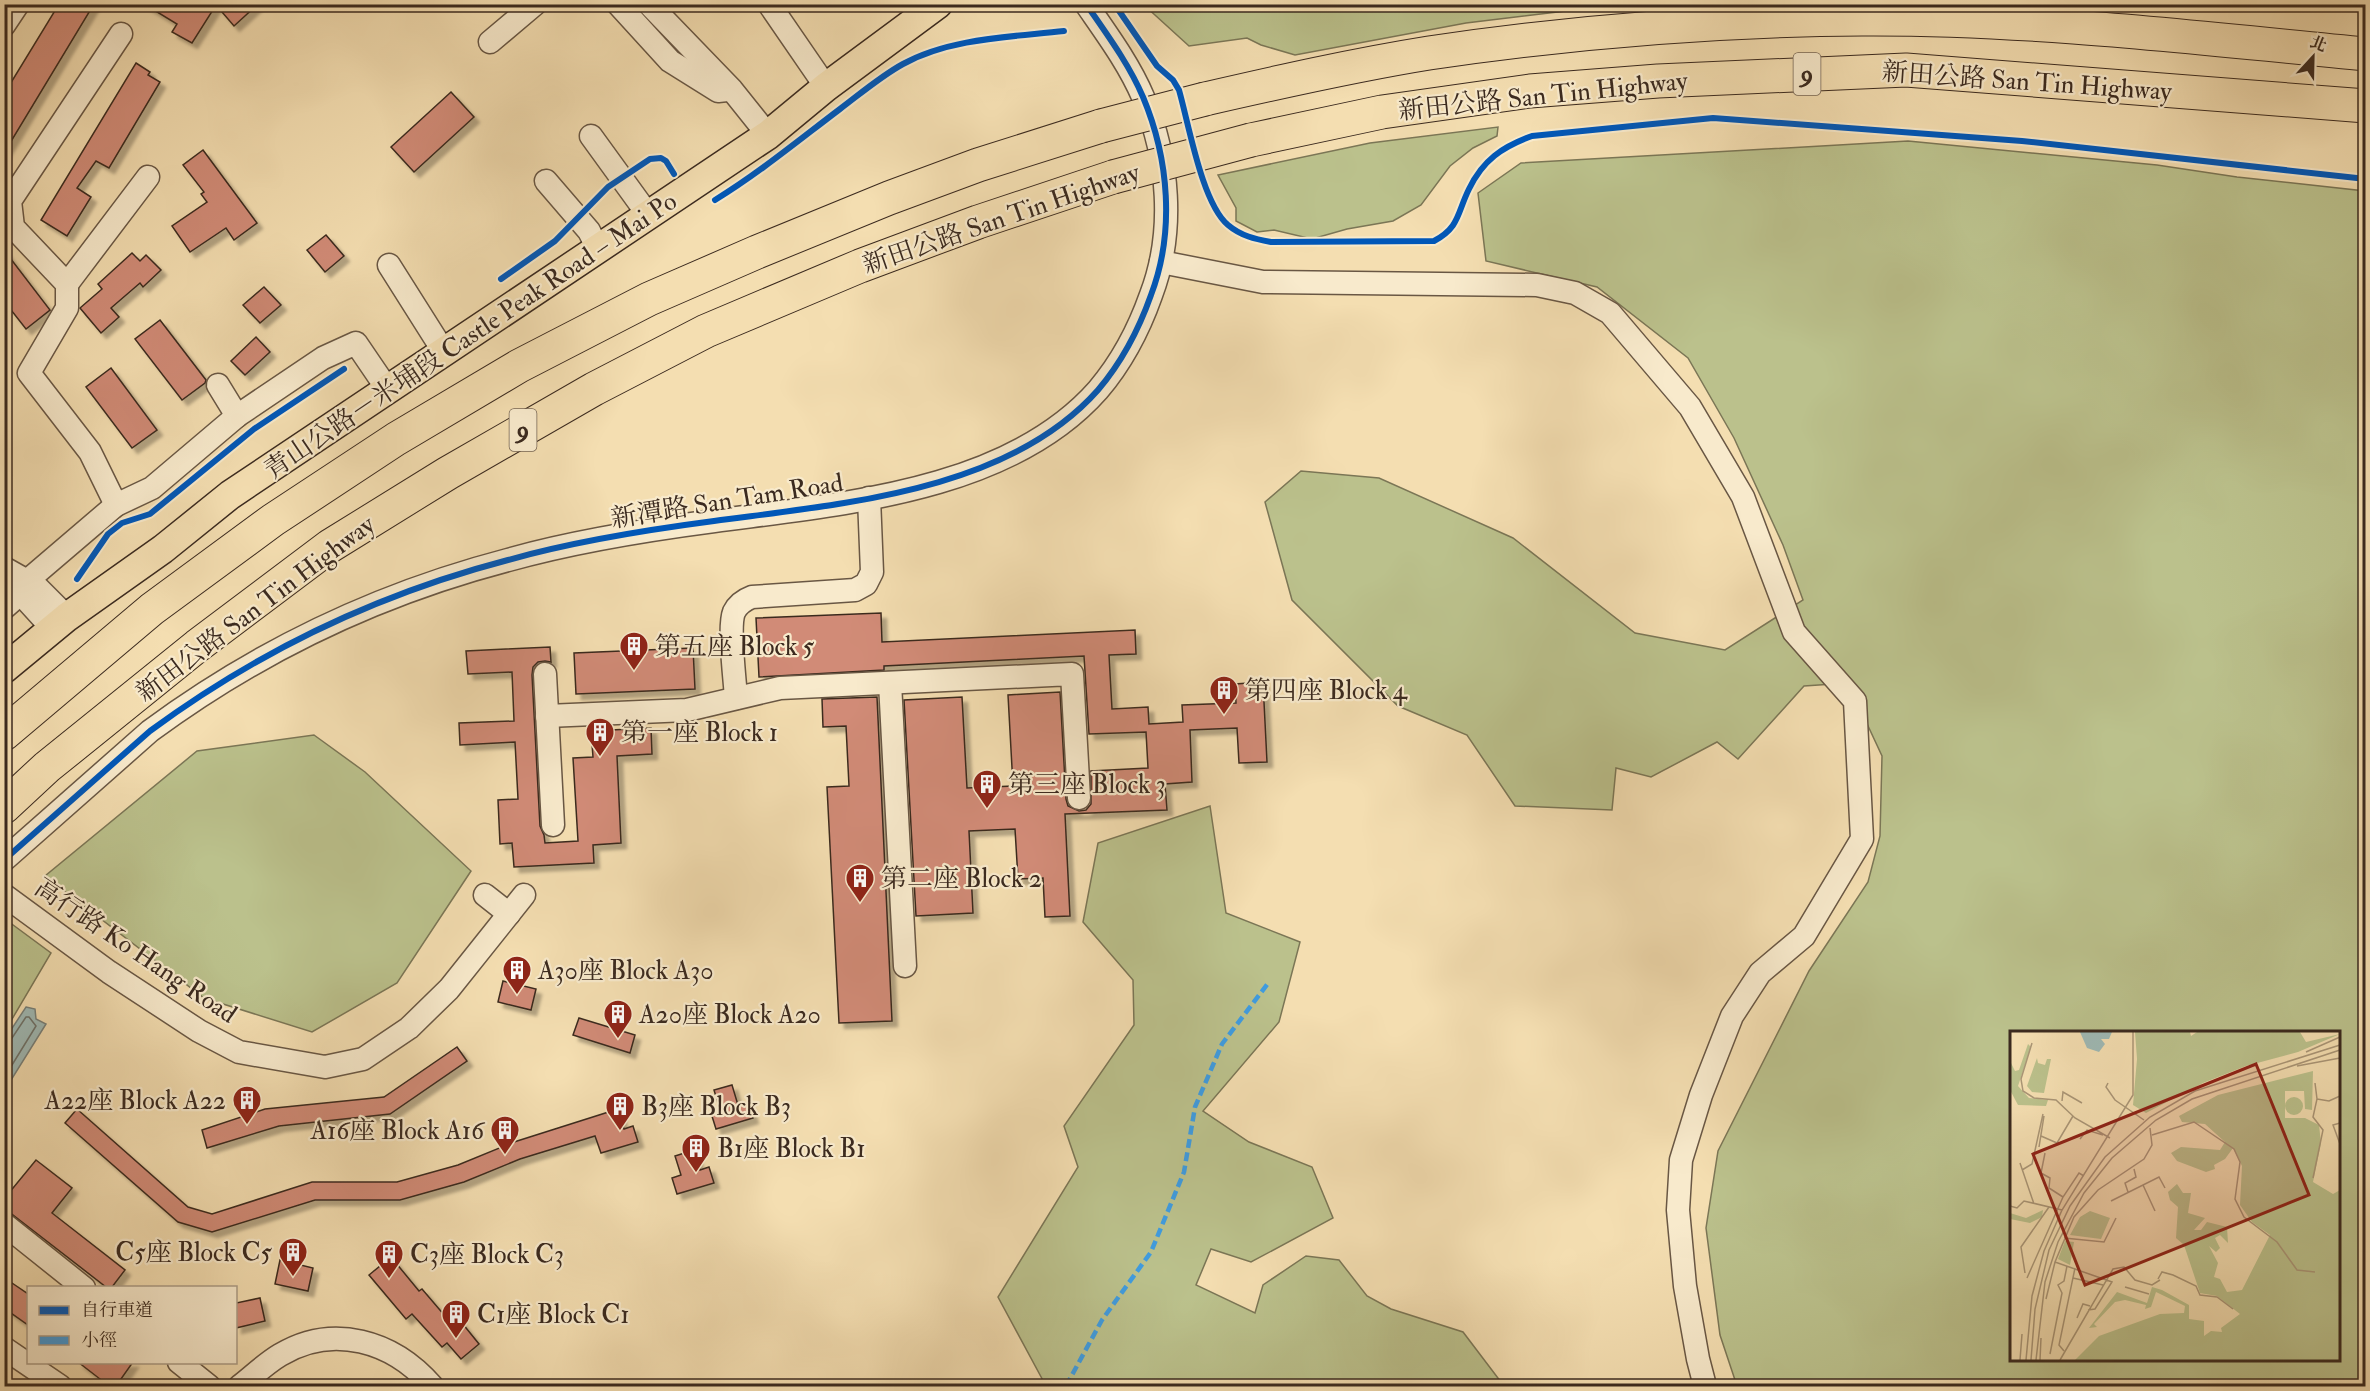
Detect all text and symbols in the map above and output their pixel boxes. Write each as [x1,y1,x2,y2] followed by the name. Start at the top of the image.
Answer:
[2283,27,2343,87] north arrow
[2307,32,2329,56] text: 北
[1794,53,1820,95] road number: 9
[1881,56,2173,108] street label: 新田公路 San Tin Highway
[1397,65,1690,127] street label: 新田公路 San Tin Highway
[859,156,1144,281] street label: 新田公路 San Tin Highway
[258,185,683,486] street label: 青山公路－米埔段 Castle Peak Road – Mai Po
[510,409,536,451] road number: 9
[609,467,846,535] street label: 新潭路 San Tam Road
[130,508,382,709] street label: 新田公路 San Tin Highway
[618,630,650,672] building icon: 第五座 Block 5
[655,631,815,663] place label: 第五座 Block 5
[1208,674,1240,716] building icon: 第四座 Block 4
[1245,675,1408,707] place label: 第四座 Block 4
[584,716,616,758] building icon: 第一座 Block 1
[621,717,778,749] place label: 第一座 Block 1
[971,768,1003,810] building icon: 第三座 Block 3
[1008,769,1166,801] place label: 第三座 Block 3
[844,862,876,904] building icon: 第二座 Block 2
[881,863,1042,895] place label: 第二座 Block 2
[28,871,243,1031] street label: 高行路 Ko Hang Road
[501,954,533,996] building icon: A30座 Block A30
[537,955,714,987] place label: A30座 Block A30
[602,998,634,1040] building icon: A20座 Block A20
[638,999,821,1031] place label: A20座 Block A20
[2010,1031,2340,1361] inset map
[231,1084,263,1126] building icon: A22座 Block A22
[43,1085,226,1117] place label: A22座 Block A22
[604,1090,636,1132] building icon: B3座 Block B3
[641,1091,791,1123] place label: B3座 Block B3
[489,1114,521,1156] building icon: A16座 Block A16
[310,1115,486,1147] place label: A16座 Block A16
[680,1132,712,1174] building icon: B1座 Block B1
[717,1133,866,1165] place label: B1座 Block B1
[277,1236,309,1278] building icon: C5座 Block C5
[115,1237,273,1269] place label: C5座 Block C5
[373,1238,405,1280] building icon: C3座 Block C3
[410,1239,564,1271] place label: C3座 Block C3
[27,1286,237,1364] legend
[440,1298,472,1340] building icon: C1座 Block C1
[81,1299,153,1322] text: 自行車道
[477,1299,630,1331] place label: C1座 Block C1
[81,1329,117,1352] text: 小徑

